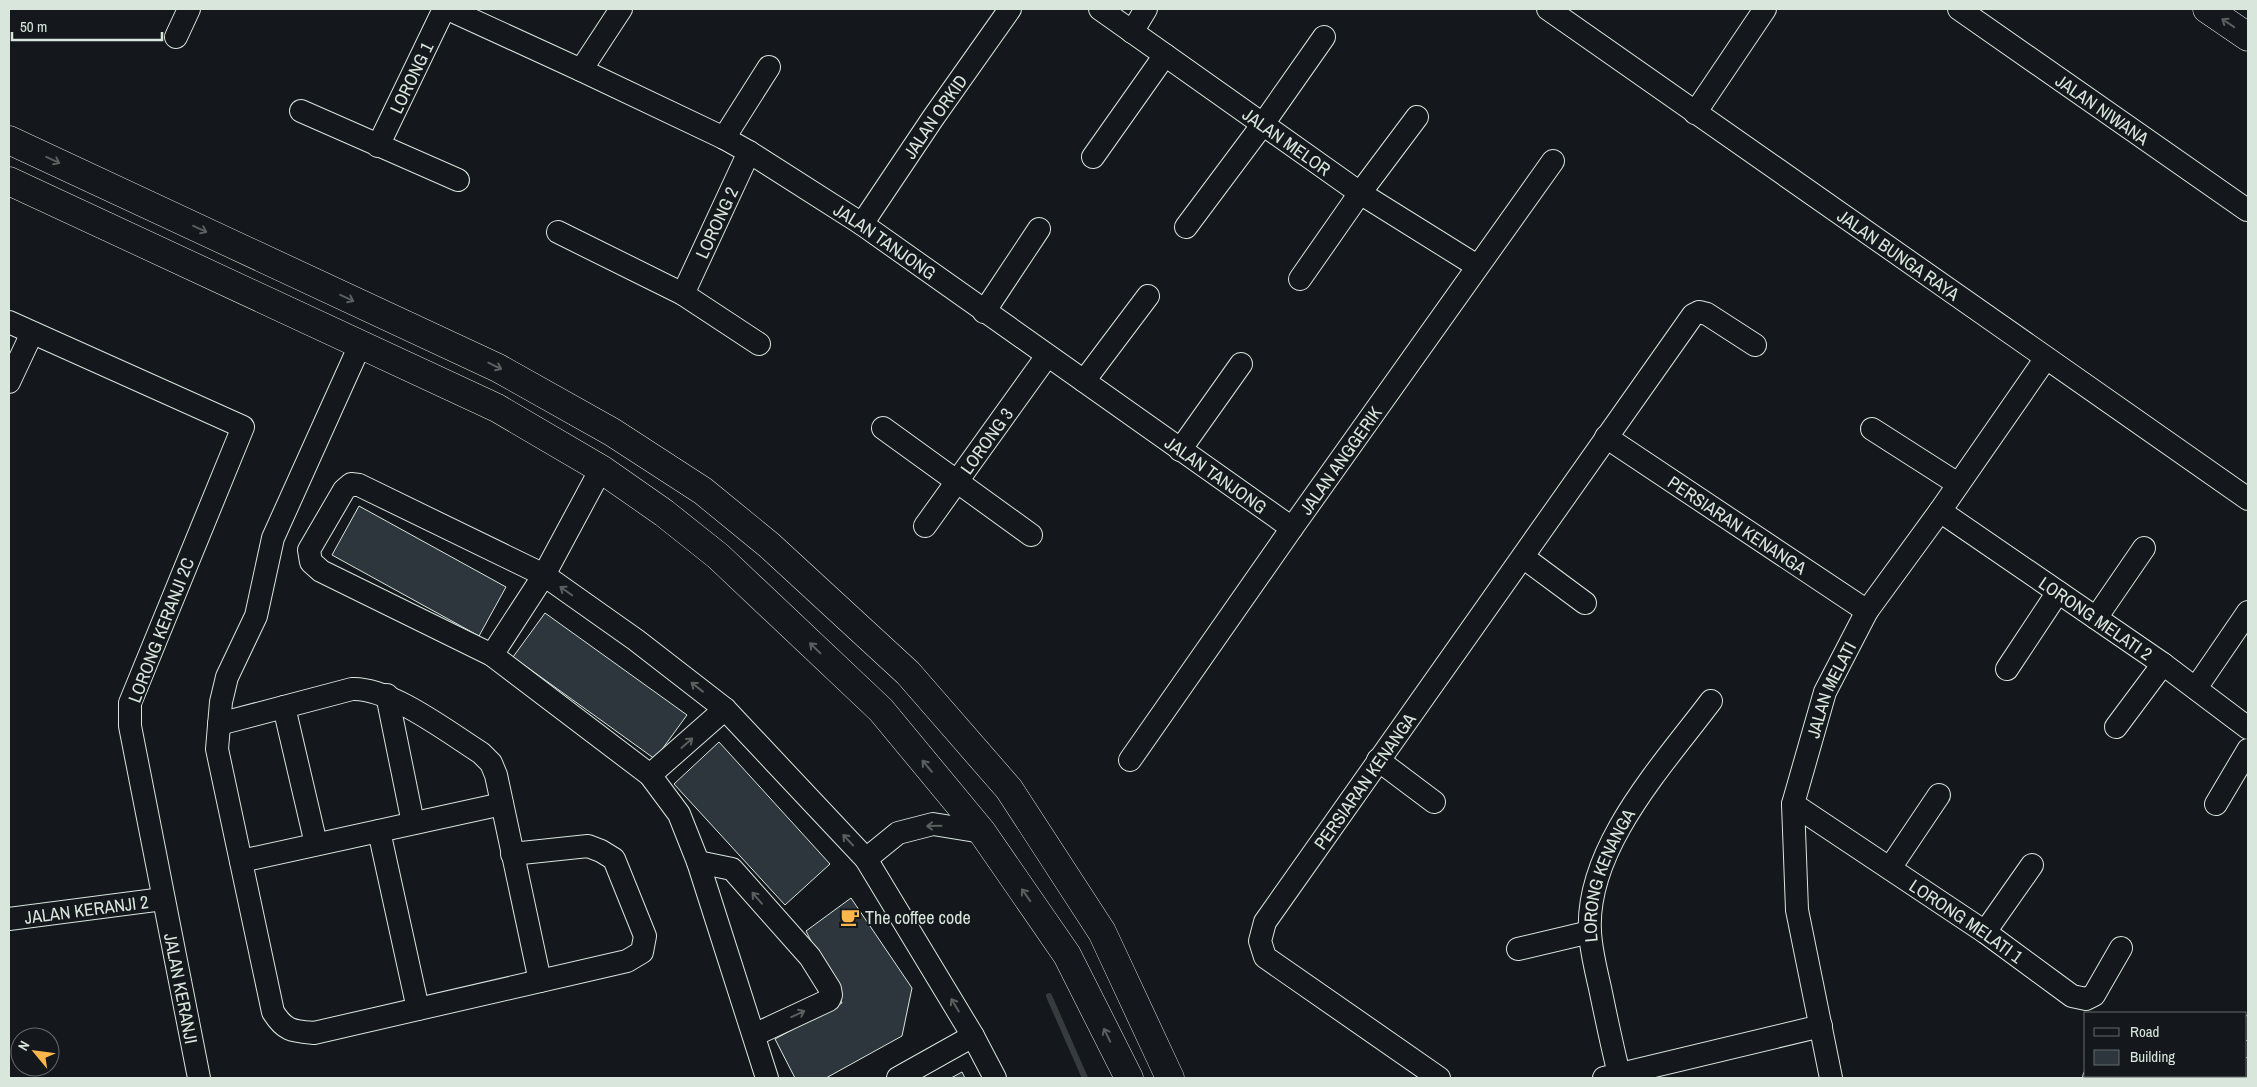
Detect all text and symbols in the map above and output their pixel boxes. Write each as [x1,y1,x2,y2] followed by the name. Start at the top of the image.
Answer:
[12,10,162,42] scale bar
[20,16,47,37] text: 50 m
[2221,18,2235,28] one-way arrow
[383,37,439,117] street label: LORONG 1
[2051,68,2154,151] street label: JALAN NIWANA
[897,69,973,163] street label: JALAN ORKID
[1238,101,1336,181] street label: JALAN MELOR
[45,156,60,166] one-way arrow
[689,182,744,262] street label: LORONG 2
[829,197,941,285] street label: JALAN TANJONG
[1832,203,1965,306] street label: JALAN BUNGA RAYA
[192,225,207,234] one-way arrow
[340,293,355,303] one-way arrow
[487,362,502,372] one-way arrow
[1293,401,1387,519] street label: JALAN ANGGERIK
[954,402,1019,479] street label: LORONG 3
[1160,430,1272,519] street label: JALAN TANJONG
[1663,469,1812,580] street label: PERSIARAN KENANGA
[122,554,200,706] street label: LORONG KERANJI 2C
[2034,570,2158,666] street label: LORONG MELATI 2
[559,586,573,596] one-way arrow
[1800,637,1862,741] street label: JALAN MELATI
[809,642,822,654] one-way arrow
[691,682,704,693] one-way arrow
[1308,707,1421,854] street label: PERSIARAN KENANGA
[680,737,693,749] one-way arrow
[921,759,933,772] one-way arrow
[1577,804,1641,943] street label: LORONG KENANGA
[927,821,943,830] one-way arrow
[842,833,854,846] one-way arrow
[1905,873,2029,969] street label: LORONG MELATI 1
[1021,888,1031,902] one-way arrow
[23,889,150,929] street label: JALAN KERANJI 2
[752,891,763,904] one-way arrow
[865,905,971,930] place label: The coffee code
[839,906,861,928] cafe icon: The coffee code
[158,931,205,1046] street label: JALAN KERANJI
[949,999,959,1013] one-way arrow
[790,1009,805,1019] one-way arrow
[2084,1012,2247,1077] legend
[2130,1021,2159,1042] text: Road
[10,1027,60,1077] north arrow
[1102,1027,1112,1042] one-way arrow
[14,1038,34,1054] text: N
[2130,1046,2175,1067] text: Building

